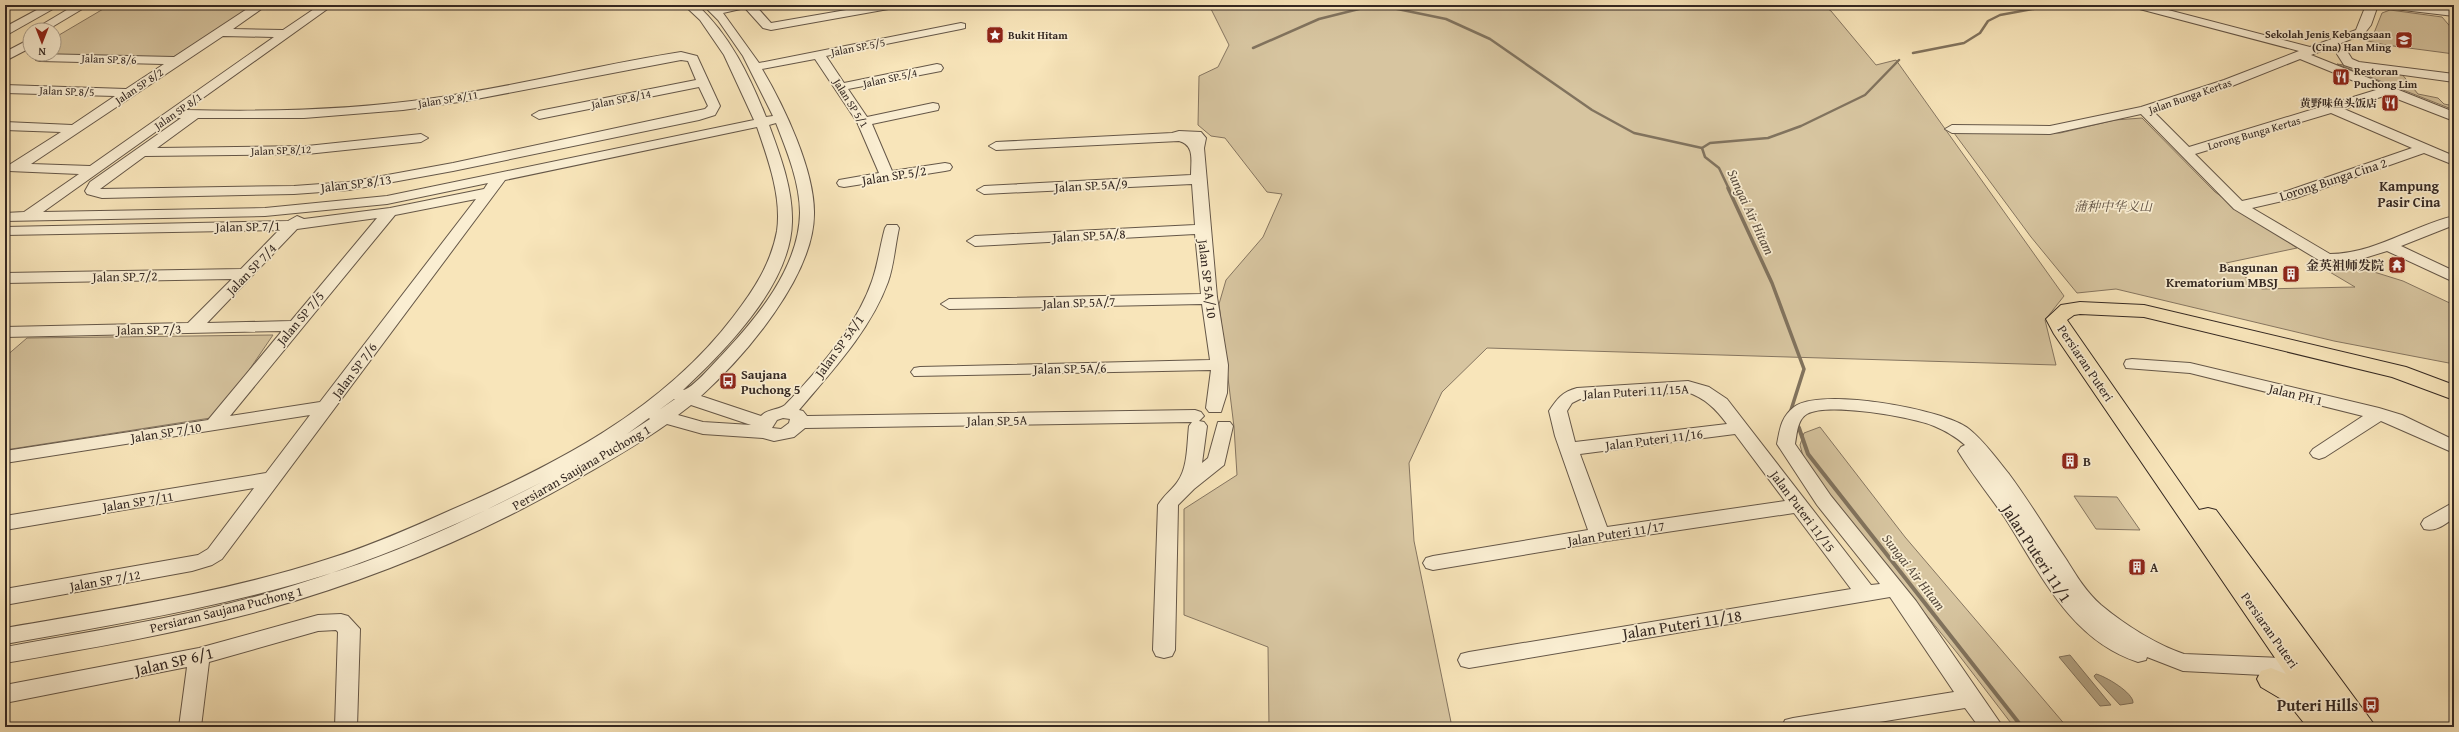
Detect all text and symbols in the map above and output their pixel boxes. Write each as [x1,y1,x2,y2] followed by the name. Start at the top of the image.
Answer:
[22,22,62,62] north arrow
[985,25,1005,45] place icon: Bukit Hitam
[2265,26,2391,55] place label: Sekolah Jenis Kebangsaan (Cina) Han Ming
[1008,27,1068,43] place label: Bukit Hitam
[2394,30,2414,50] school or university icon: Sekolah Jenis Kebangsaan (Cina) Han Ming
[827,34,887,60] street label: Jalan SP 5/5
[38,44,46,60] text: N
[79,50,137,68] street label: Jalan SP 8/6
[2354,63,2418,92] place label: Restoran Puchong Lim
[110,64,166,109] street label: Jalan SP 8/2
[859,64,919,92] street label: Jalan SP 5/4
[2331,67,2351,87] restaurant icon: Restoran Puchong Lim
[829,74,872,131] street label: Jalan SP 5/1
[2145,74,2234,118] street label: Jalan Bunga Kertas
[37,82,95,100] street label: Jalan SP 8/5
[588,85,652,113] street label: Jalan SP 8/14
[415,86,479,112] street label: Jalan SP 8/11
[149,89,205,134] street label: Jalan SP 8/1
[2380,93,2400,113] restaurant icon: 黄野味鱼头饭店
[2300,95,2377,111] place label: 黄野味鱼头饭店
[2206,112,2302,154] street label: Lorong Bunga Kertas
[249,141,311,159] street label: Jalan SP 8/12
[2277,153,2389,206] street label: Lorong Bunga Cina 2
[858,161,928,190] street label: Jalan SP 5/2
[1722,166,1780,258] water label: Sungai Air Hitam
[318,170,393,198] street label: Jalan SP 8/13
[1052,174,1128,197] street label: Jalan SP 5A/9
[2378,176,2441,212] district label: Kampung Pasir Cina
[2074,197,2153,216] park label: 蒲种中华义山
[213,216,281,237] street label: Jalan SP 7/1
[1050,224,1126,247] street label: Jalan SP 5A/8
[1193,237,1222,320] street label: Jalan SP 5A/10
[221,239,281,301] street label: Jalan SP 7/4
[2387,255,2407,275] temple icon: 金英祖师发院
[2306,256,2384,275] place label: 金英祖师发院
[2166,258,2279,292] place label: Bangunan Krematorium MBSJ
[2281,264,2301,284] building icon: Bangunan Krematorium MBSJ
[90,266,158,287] street label: Jalan SP 7/2
[271,287,329,351] street label: Jalan SP 7/5
[1040,292,1116,313] street label: Jalan SP 5A/7
[809,311,869,383] street label: Jalan SP 5A/1
[114,319,182,340] street label: Jalan SP 7/3
[2053,321,2118,406] street label: Persiaran Puteri
[326,339,382,404] street label: Jalan SP 7/6
[1031,358,1107,379] street label: Jalan SP 5A/6
[741,365,801,399] place label: Saujana Puchong 5
[718,371,738,391] bus stop icon: Saujana Puchong 5
[2265,378,2325,410] street label: Jalan PH 1
[1581,379,1689,404] street label: Jalan Puteri 11/15A
[965,410,1028,431] street label: Jalan SP 5A
[127,418,203,448] street label: Jalan SP 7/10
[509,420,654,515] street label: Persiaran Saujana Puchong 1
[1602,424,1704,455] street label: Jalan Puteri 11/16
[2060,451,2080,471] building icon: B
[2083,452,2091,471] place label: B
[1764,465,1840,556] street label: Jalan Puteri 11/15
[99,487,175,517] street label: Jalan SP 7/11
[1995,497,2078,607] street label: Jalan Puteri 11/1
[1564,516,1666,551] street label: Jalan Puteri 11/17
[1878,529,1950,615] water label: Sungai Air Hitam
[2127,557,2147,577] building icon: A
[2150,558,2159,577] place label: A
[66,565,142,596] street label: Jalan SP 7/12
[148,581,305,638] street label: Persiaran Saujana Puchong 1
[2236,589,2303,672] street label: Persiaran Puteri
[1619,603,1744,646] street label: Jalan Puteri 11/18
[130,640,216,682] street label: Jalan SP 6/1
[2277,693,2358,717] place label: Puteri Hills
[2361,695,2381,715] bus stop icon: Puteri Hills

